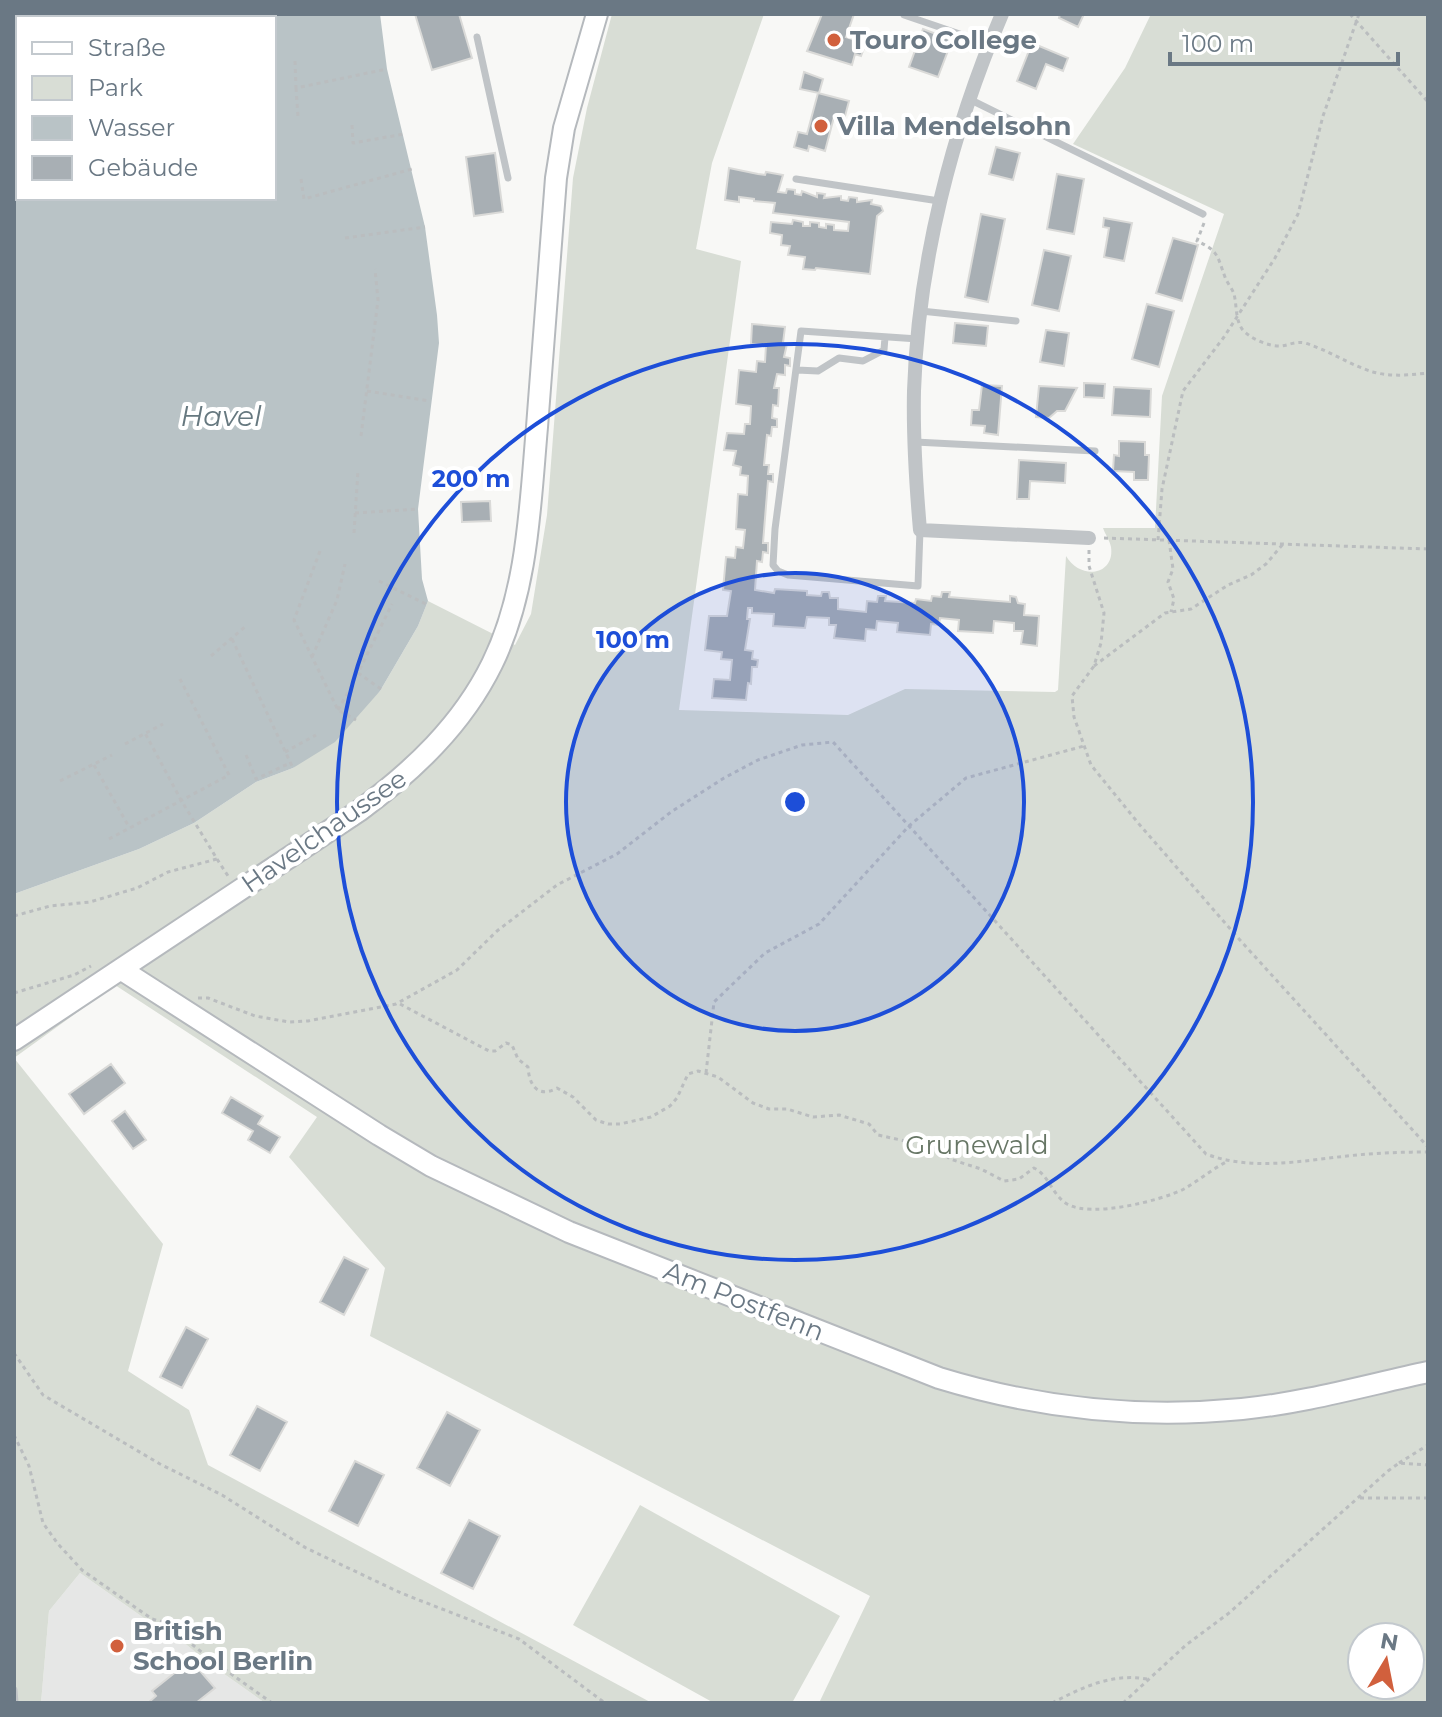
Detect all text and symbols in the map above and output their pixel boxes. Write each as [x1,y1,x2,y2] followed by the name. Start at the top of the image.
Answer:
[16,16,276,200] legend
[1170,16,1398,66] scale bar
[850,24,1037,56] place label: Touro College
[1182,29,1254,58] text: 100 m
[825,31,843,49] marker: Touro College
[88,33,166,62] text: Straße
[88,73,143,102] text: Park
[836,110,1071,142] place label: Villa Mendelsohn
[88,113,175,142] text: Wasser
[812,117,830,135] marker: Villa Mendelsohn
[88,153,198,182] text: Gebäude
[181,399,262,433] water label: Havel
[432,464,510,493] text: 200 m
[596,625,670,654] text: 100 m
[235,762,413,900] street label: Havelchaussee
[781,788,809,816] centre of rings
[905,1129,1049,1161] park label: Grunewald
[659,1254,829,1348] street label: Am Postfenn
[133,1615,313,1677] place label: British School Berlin
[1346,1621,1426,1701] north arrow
[1378,1627,1400,1657] text: N
[108,1637,126,1655] marker: British School Berlin

